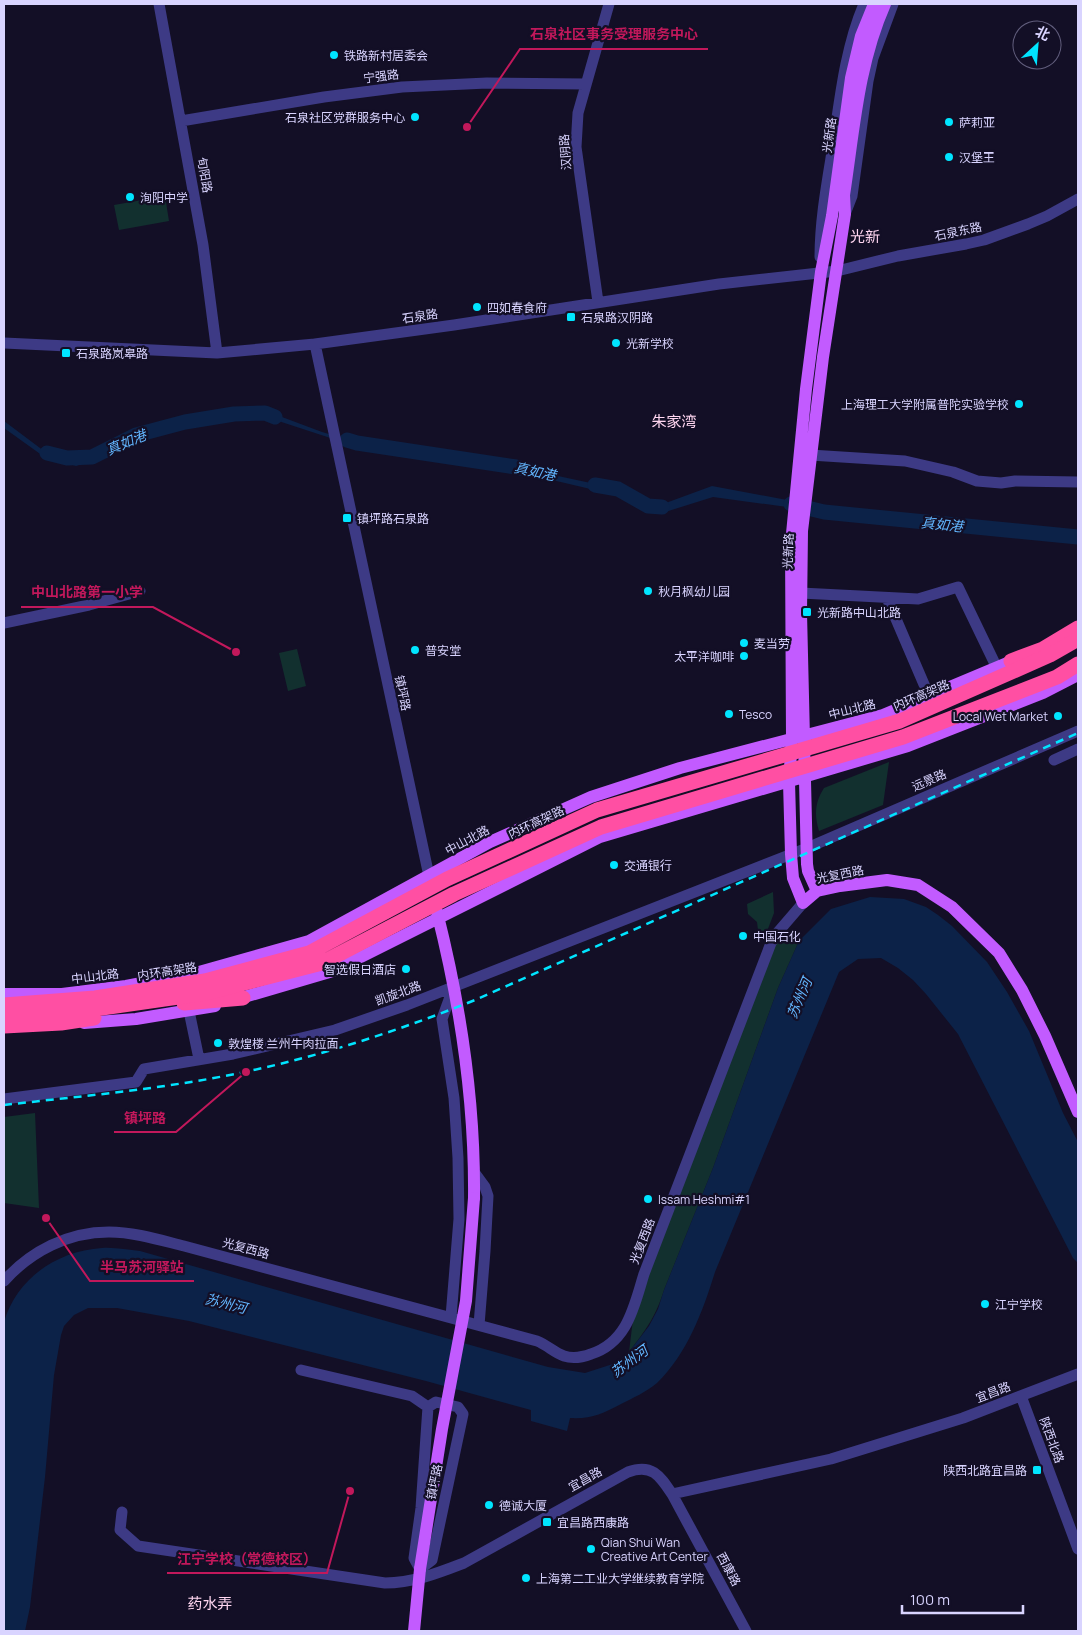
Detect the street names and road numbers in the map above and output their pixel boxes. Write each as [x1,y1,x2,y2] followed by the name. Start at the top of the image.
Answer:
[362,65,400,87] street label: 宁强路
[818,116,840,154] street label: 光新路
[555,133,575,171] street label: 汉阴路
[194,156,216,194] street label: 旬阳路
[933,218,983,244] street label: 石泉东路
[401,305,439,327] street label: 石泉路
[779,533,797,569] street label: 光新路
[391,674,415,712] street label: 镇坪路
[890,675,952,715] street label: 内环高架路
[827,695,877,723] street label: 中山北路
[909,765,949,795] street label: 远景路
[505,802,567,842] street label: 内环高架路
[442,821,492,859] street label: 中山北路
[815,861,865,887] street label: 光复西路
[136,958,198,984] street label: 内环高架路
[70,965,120,987] street label: 中山北路
[373,977,423,1009] street label: 凯旋北路
[625,1216,659,1266] street label: 光复西路
[221,1234,271,1262] street label: 光复西路
[973,1378,1013,1406] street label: 宜昌路
[1036,1415,1068,1465] street label: 陕西北路
[422,1463,446,1501] street label: 镇坪路
[565,1463,605,1495] street label: 宜昌路
[713,1549,745,1589] street label: 西康路

